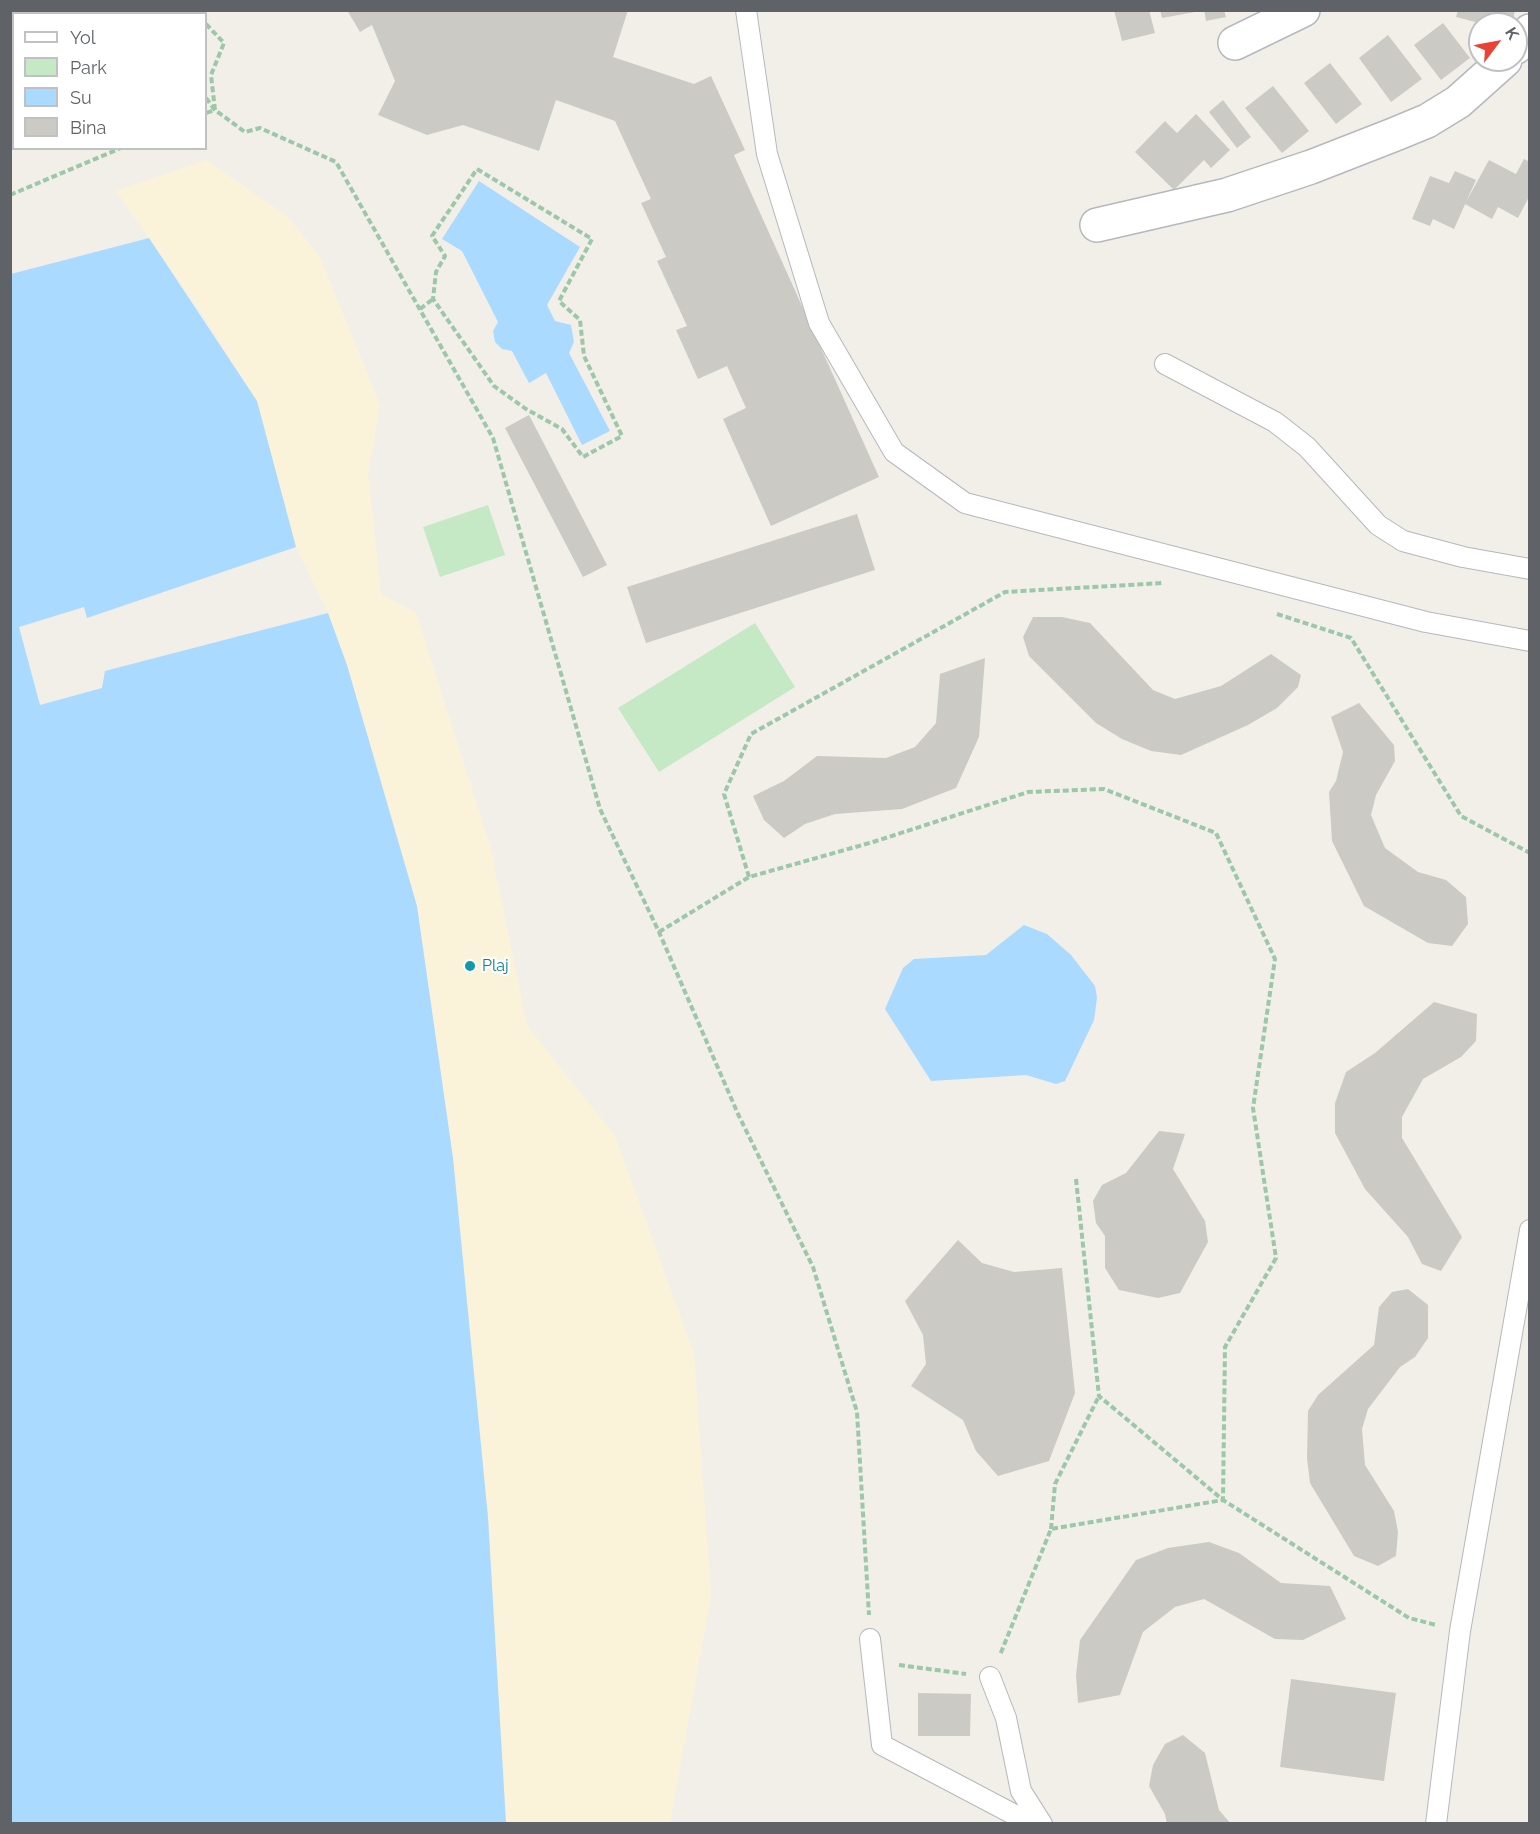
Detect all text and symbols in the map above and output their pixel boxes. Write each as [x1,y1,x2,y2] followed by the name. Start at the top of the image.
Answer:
[12,12,207,150] legend
[1468,12,1528,72] north arrow
[1501,24,1523,43] text: K
[70,27,96,48] text: Yol
[70,57,107,78] text: Park
[70,87,92,108] text: Su
[70,117,106,138] text: Bina
[482,956,509,976] place label: Plaj
[463,959,477,973] marker: Plaj

